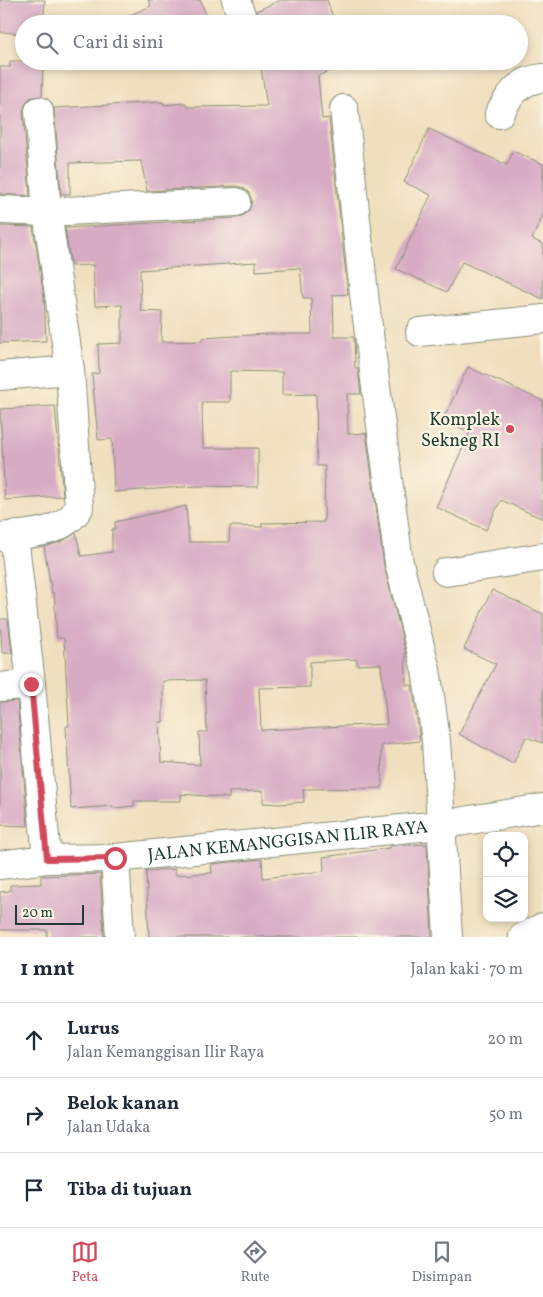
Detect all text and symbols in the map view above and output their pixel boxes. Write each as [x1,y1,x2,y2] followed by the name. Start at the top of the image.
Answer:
[15,15,528,70] search box
[33,29,61,57] icon: search
[73,30,164,56] text: Cari di sini
[421,408,500,454] place label: Komplek Sekneg RI
[504,423,516,435] marker: Komplek Sekneg RI
[20,673,43,696] route end
[147,815,430,869] street label: JALAN KEMANGGISAN ILIR RAYA
[483,832,528,922] map controls
[483,832,528,877] button: locate
[104,847,127,870] route start
[483,877,528,922] button: layers
[15,902,84,925] scale bar
[22,904,53,923] text: 20 m
[20,955,75,984] text: 1 mnt
[410,959,523,981] text: Jalan kaki · 70 m
[67,1016,119,1042] text: Lurus
[20,1026,48,1054] icon: ahead
[488,1029,523,1051] text: 20 m
[67,1042,264,1064] text: Jalan Kemanggisan Ilir Raya
[67,1091,179,1117] text: Belok kanan
[20,1101,48,1129] icon: right
[489,1104,523,1126] text: 50 m
[67,1117,150,1139] text: Jalan Udaka
[20,1176,48,1204] icon: arrive
[67,1177,192,1203] text: Tiba di tujuan
[71,1238,99,1287] tab: Peta
[241,1238,270,1287] tab: Rute
[412,1238,472,1287] tab: Disimpan

